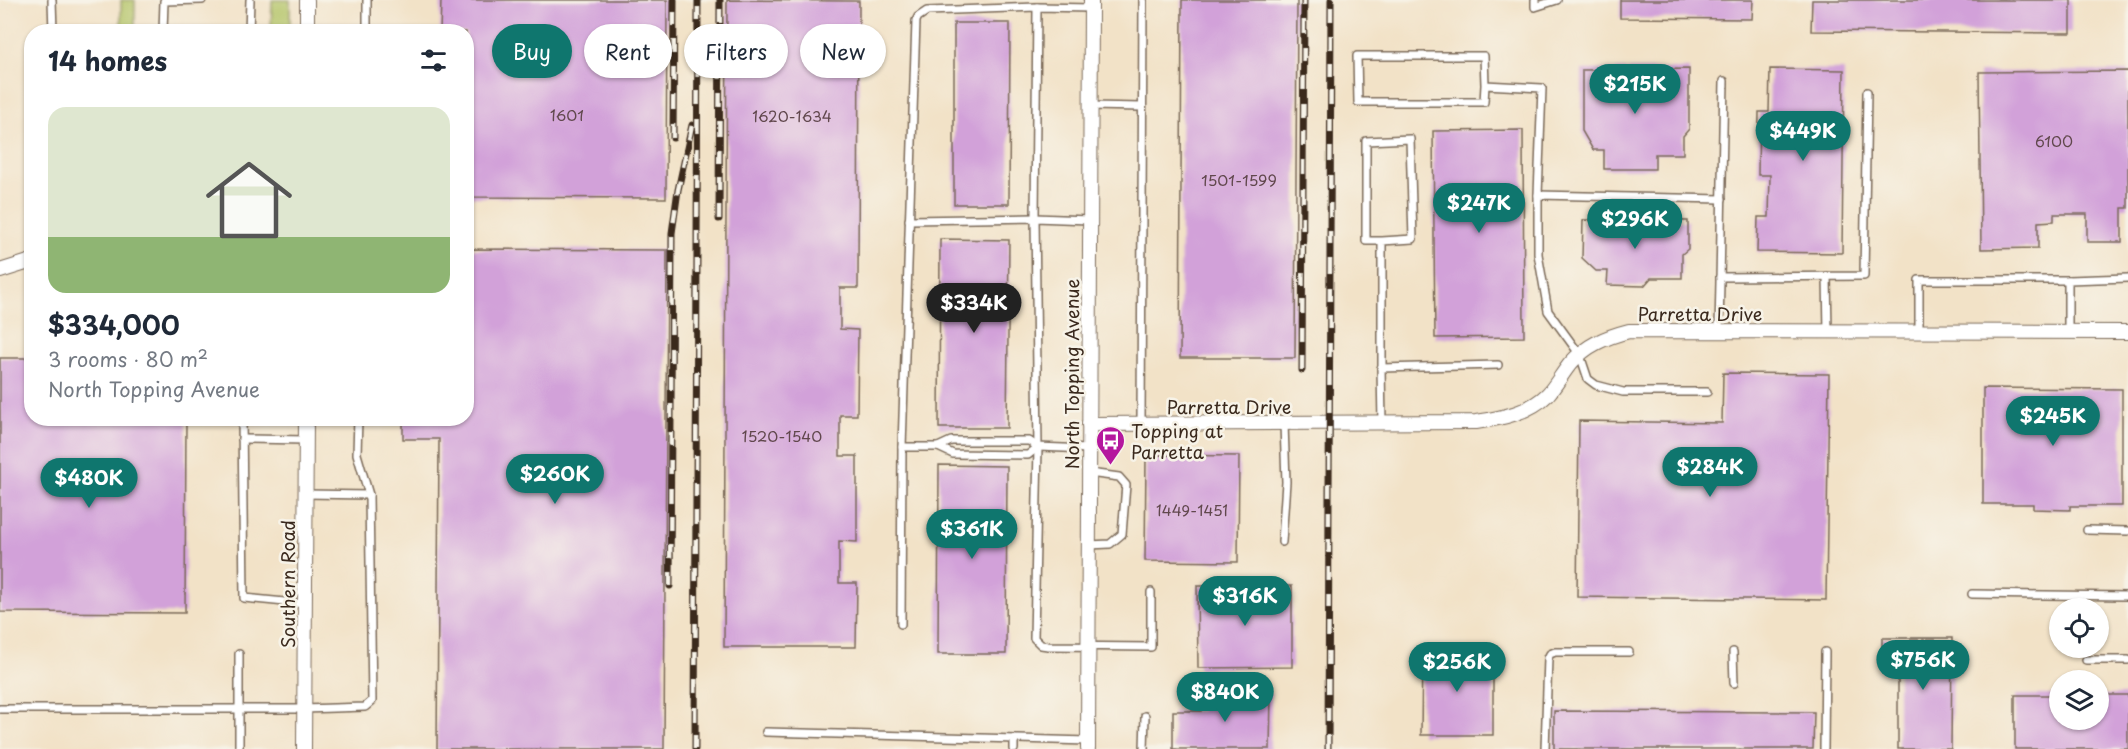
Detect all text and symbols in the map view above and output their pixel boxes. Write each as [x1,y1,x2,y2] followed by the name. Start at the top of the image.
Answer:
[492,24,572,78] chip: Buy
[584,24,672,78] chip: Rent
[684,24,788,78] chip: Filters
[800,24,886,78] chip: New
[48,41,167,80] text: 14 homes
[417,44,450,77] icon: filters
[1593,64,1677,115] pin: $215K
[1603,68,1667,98] text: $215K
[550,103,584,126] house number: 1601
[752,104,832,127] house number: 1620-1634
[1761,111,1845,162] pin: $449K
[1770,115,1836,145] text: $449K
[2035,129,2073,152] house number: 6100
[195,146,303,254] icon: home
[1201,168,1277,191] house number: 1501-1599
[1437,183,1521,234] pin: $247K
[1447,187,1511,217] text: $247K
[1593,199,1677,250] pin: $296K
[1601,203,1669,233] text: $296K
[1058,278,1085,469] street label: North Topping Avenue
[932,283,1016,334] pin: $334K
[940,287,1008,317] text: $334K
[1638,300,1762,327] street label: Parretta Drive
[48,305,180,344] text: $334,000
[48,344,208,374] text: 3 rooms · 80 m²
[48,374,260,404] text: North Topping Avenue
[1167,393,1291,420] street label: Parretta Drive
[2011,396,2095,447] pin: $245K
[2020,400,2086,430] text: $245K
[1131,417,1223,465] place label: Topping at Parretta
[742,424,822,447] house number: 1520-1540
[1094,424,1126,466] bus stop icon: Topping at Parretta
[1668,447,1752,498] pin: $284K
[1676,451,1744,481] text: $284K
[513,454,597,505] pin: $260K
[47,458,131,509] pin: $480K
[520,458,590,488] text: $260K
[55,462,123,492] text: $480K
[1156,498,1228,521] house number: 1449-1451
[930,509,1014,560] pin: $361K
[940,513,1004,543] text: $361K
[274,520,301,648] street label: Southern Road
[1203,576,1287,627] pin: $316K
[1212,580,1278,610] text: $316K
[2049,598,2109,730] map controls
[2049,598,2109,658] button: locate
[1881,640,1965,691] pin: $756K
[1415,642,1499,693] pin: $256K
[1890,644,1956,674] text: $756K
[1423,646,1491,676] text: $256K
[2049,670,2109,730] button: layers
[1183,672,1267,723] pin: $840K
[1191,676,1259,706] text: $840K

